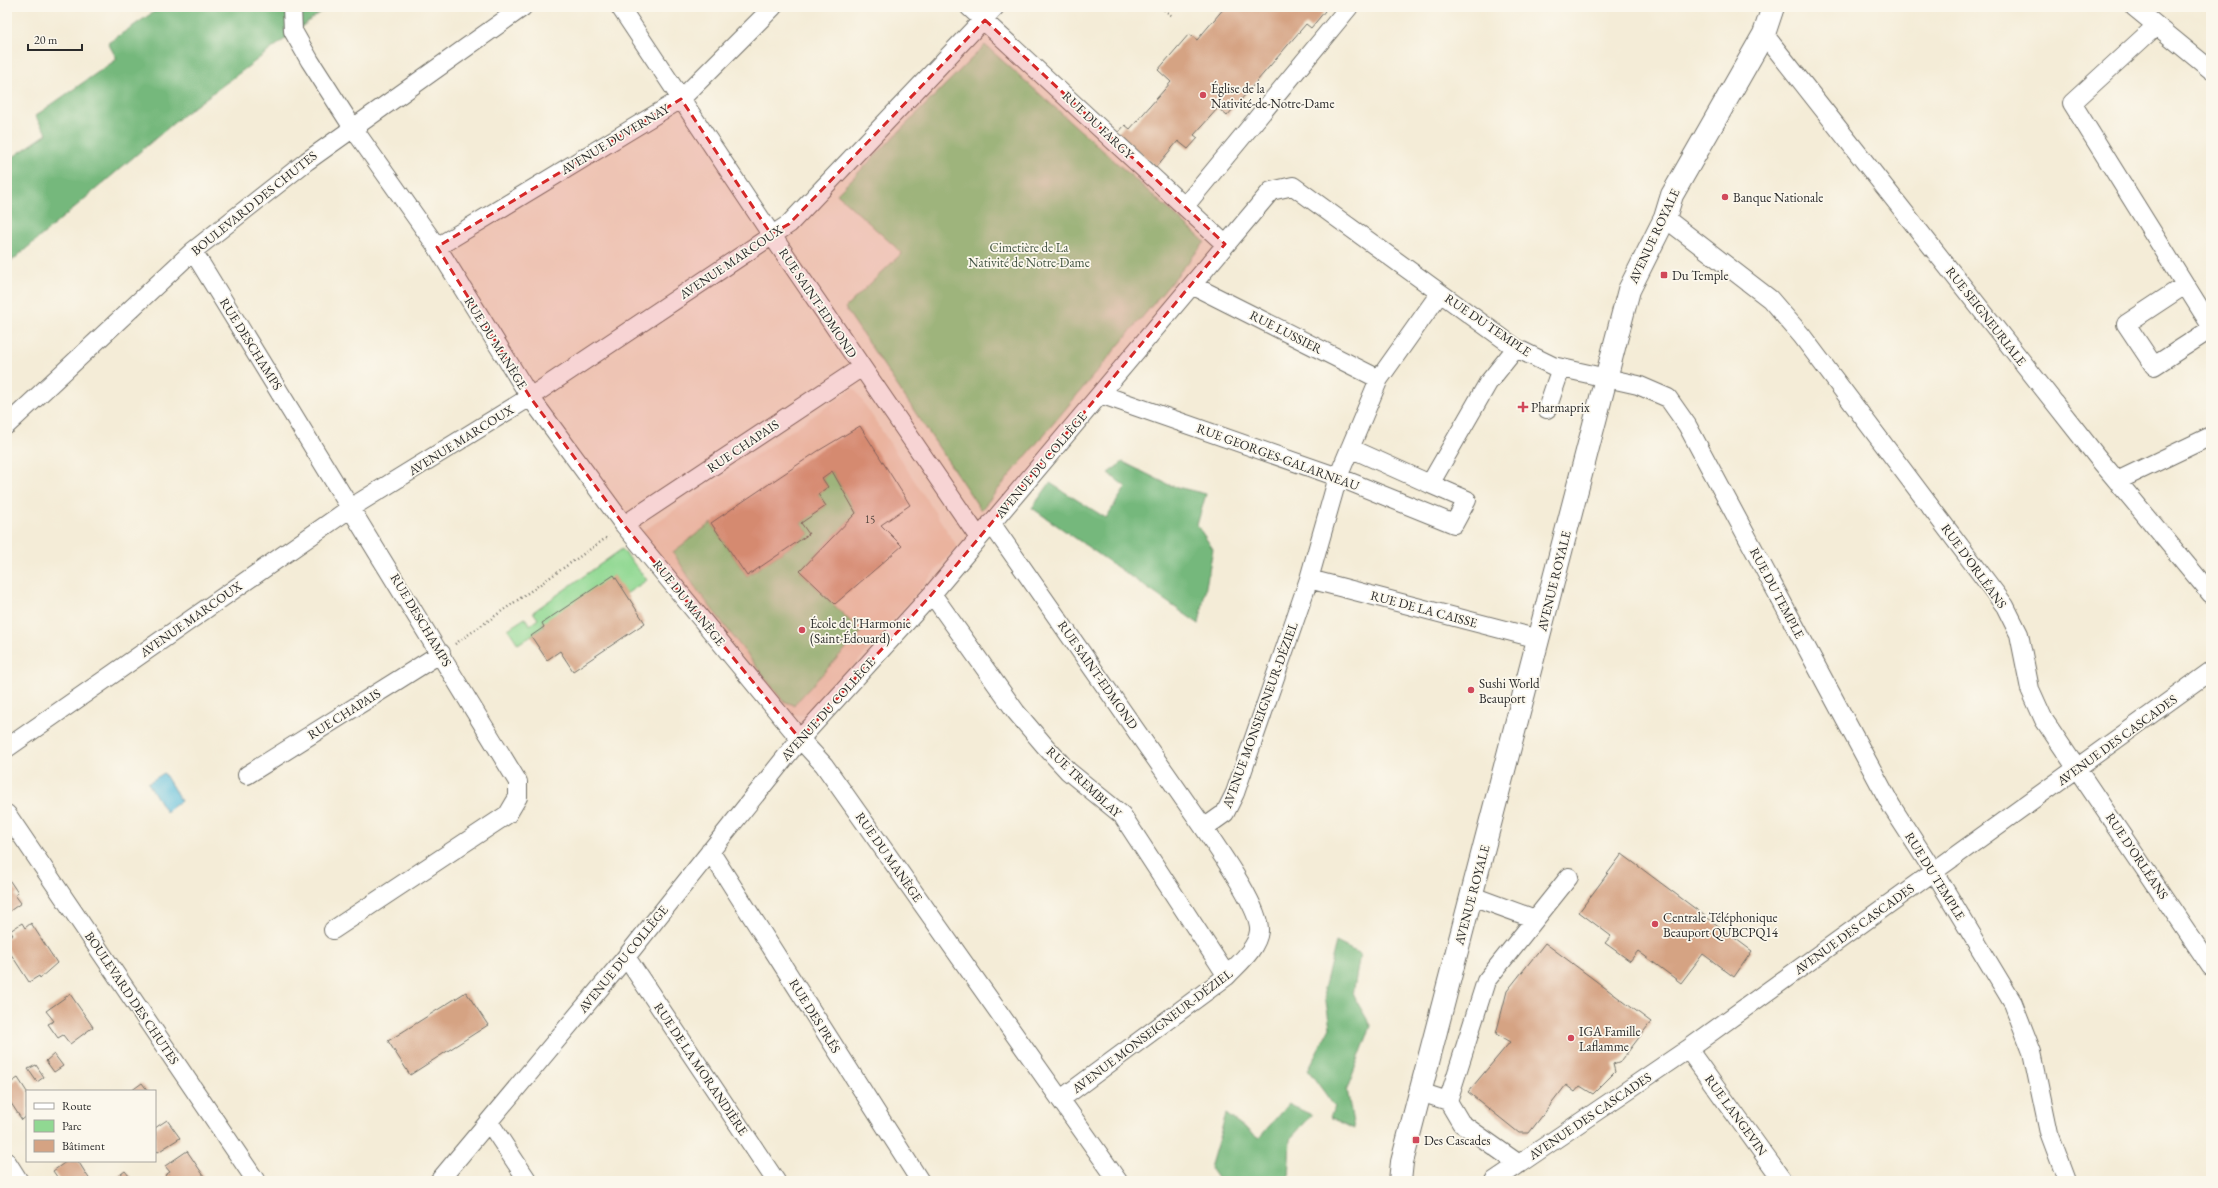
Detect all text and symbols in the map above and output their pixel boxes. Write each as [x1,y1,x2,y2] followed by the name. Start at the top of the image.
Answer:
[28,26,82,52] scale bar
[34,32,58,48] text: 20 m
[1211,80,1335,112] place label: Église de la Nativité-de-Notre-Dame
[1059,88,1138,164] street label: RUE DU FARGY
[1198,90,1208,100] marker: Église de la Nativité-de-Notre-Dame
[557,99,674,179] street label: AVENUE DUVERNAY
[188,147,320,259] street label: BOULEVARD DES CHUTES
[1624,186,1683,287] street label: AVENUE ROYALE
[1733,189,1823,206] place label: Banque Nationale
[1720,192,1730,202] marker: Banque Nationale
[675,221,787,303] street label: AVENUE MARCOUX
[968,239,1090,271] park label: Cimetière de La Nativité de Notre-Dame
[775,245,861,361] street label: RUE SAINT-EDMOND
[1942,263,2030,369] street label: RUE SEIGNEURIALE
[1672,267,1729,284] place label: Du Temple
[1659,270,1669,280] marker: Du Temple
[1442,290,1534,360] street label: RUE DU TEMPLE
[461,294,531,392] street label: RUE DU MANÈGE
[216,295,286,393] street label: RUE DESCHAMPS
[1247,306,1326,358] street label: RUE LUSSIER
[1531,399,1590,416] place label: Pharmaprix
[404,400,517,480] street label: AVENUE MARCOUX
[1518,402,1528,412] marker: Pharmaprix
[991,408,1090,522] street label: AVENUE DU COLLÈGE
[704,416,782,476] street label: RUE CHAPAIS
[1194,420,1362,494] street label: RUE GEORGES-GALARNEAU
[865,512,875,526] house number: 15
[1938,520,2010,612] street label: RUE D'ORLÉANS
[1533,529,1575,634] street label: AVENUE ROYALE
[1746,545,1808,641] street label: RUE DU TEMPLE
[649,556,729,650] street label: RUE DU MANÈGE
[387,570,455,670] street label: RUE DESCHAMPS
[136,577,246,661] street label: AVENUE MARCOUX
[1369,587,1479,631] street label: RUE DE LA CAISSE
[810,615,911,647] place label: École de l'Harmonie (Saint-Édouard)
[1054,617,1142,733] street label: RUE SAINT-EDMOND
[1218,619,1302,811] street label: AVENUE MONSEIGNEUR-DÉZIEL
[797,625,807,635] marker: École de l'Harmonie (Saint-Édouard)
[776,654,879,765] street label: AVENUE DU COLLÈGE
[1479,675,1540,707] place label: Sushi World Beauport
[304,685,384,743] street label: RUE CHAPAIS
[1466,685,1476,695] marker: Sushi World Beauport
[2053,691,2180,790] street label: AVENUE DES CASCADES
[1043,743,1126,822] street label: RUE TREMBLAY
[852,809,926,905] street label: RUE DU MANÈGE
[2102,810,2172,902] street label: RUE D'ORLÉANS
[1901,829,1969,923] street label: RUE DU TEMPLE
[1450,843,1494,948] street label: AVENUE ROYALE
[1790,880,1917,979] street label: AVENUE DES CASCADES
[574,902,672,1017] street label: AVENUE DU COLLÈGE
[1663,909,1779,941] place label: Centrale Téléphonique Beauport QUBCPQ14
[1650,919,1660,929] marker: Centrale Téléphonique Beauport QUBCPQ14
[81,928,183,1068] street label: BOULEVARD DES CHUTES
[1068,965,1236,1098] street label: AVENUE MONSEIGNEUR-DÉZIEL
[785,976,845,1056] street label: RUE DES PRÉS
[650,999,752,1139] street label: RUE DE LA MORANDIÈRE
[1579,1023,1641,1055] place label: IGA Famille Laflamme
[1566,1033,1576,1043] marker: IGA Famille Laflamme
[1525,1069,1655,1164] street label: AVENUE DES CASCADES
[1701,1071,1771,1159] street label: RUE LANGEVIN
[26,1090,156,1162] legend
[62,1098,92,1114] text: Route
[62,1118,82,1134] text: Parc
[1424,1132,1490,1149] place label: Des Cascades
[1411,1135,1421,1145] marker: Des Cascades
[62,1138,105,1154] text: Bâtiment

